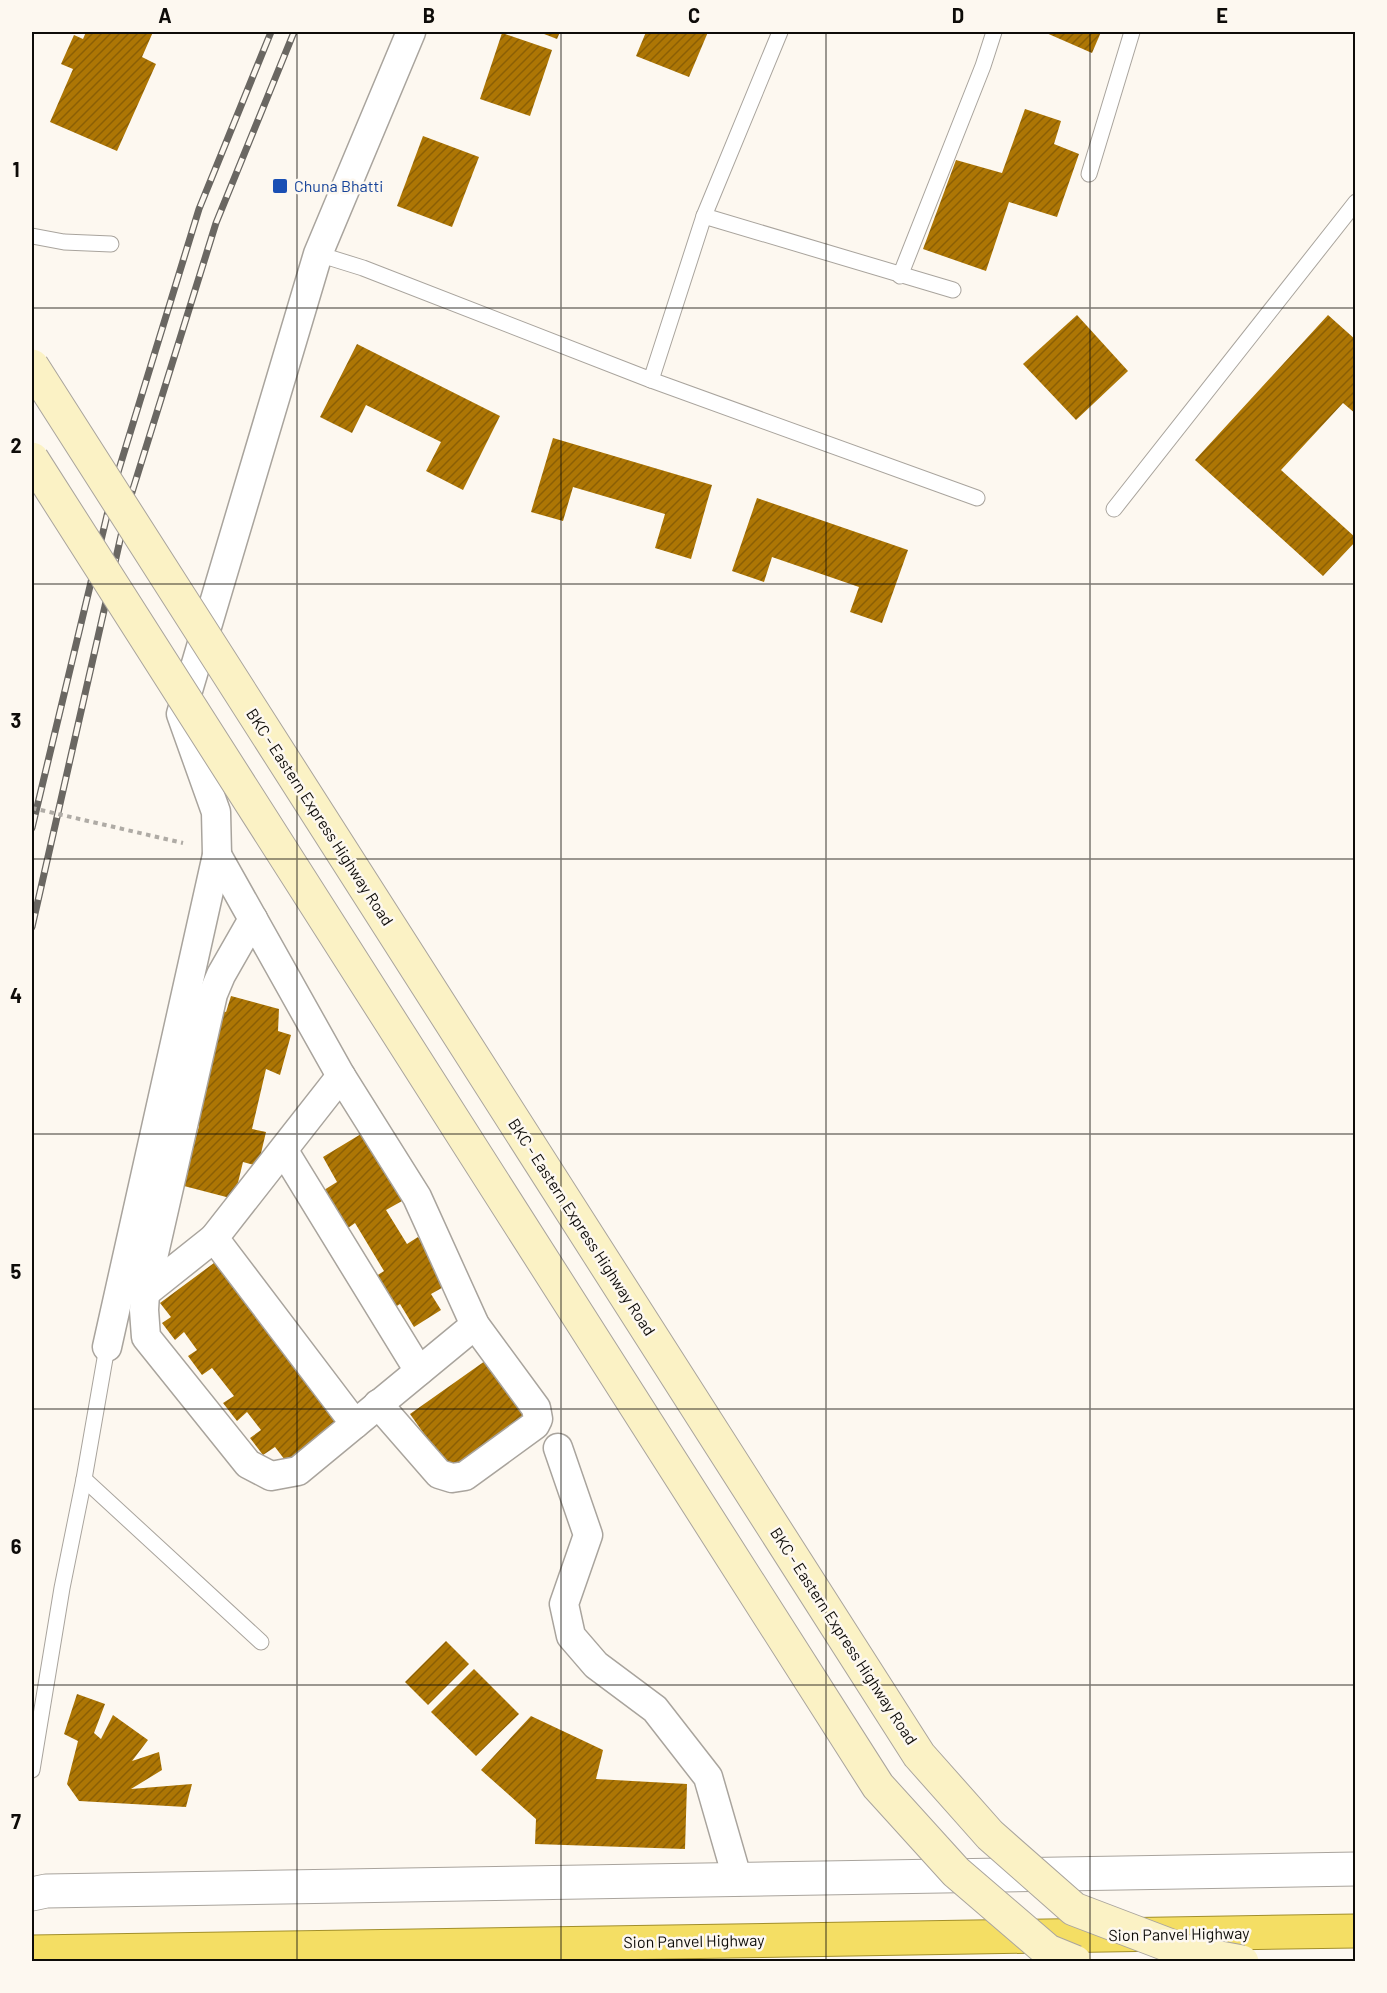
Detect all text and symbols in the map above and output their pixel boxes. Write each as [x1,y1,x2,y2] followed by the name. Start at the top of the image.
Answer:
[158,3,172,27] text: A
[423,3,435,27] text: B
[688,3,700,27] text: C
[952,3,964,27] text: D
[1216,3,1228,27] text: E
[12,157,20,181] text: 1
[294,176,383,195] place label: Chuna Bhatti
[271,177,289,195] marker: Chuna Bhatti
[10,433,22,457] text: 2
[243,705,398,929] street label: BKC - Eastern Express Highway Road
[11,708,21,732] text: 3
[10,983,22,1007] text: 4
[505,1115,660,1339] street label: BKC - Eastern Express Highway Road
[11,1259,22,1283] text: 5
[767,1524,922,1748] street label: BKC - Eastern Express Highway Road
[11,1534,22,1558] text: 6
[11,1809,21,1833] text: 7
[1108,1923,1250,1944] street label: Sion Panvel Highway
[623,1930,765,1951] street label: Sion Panvel Highway

